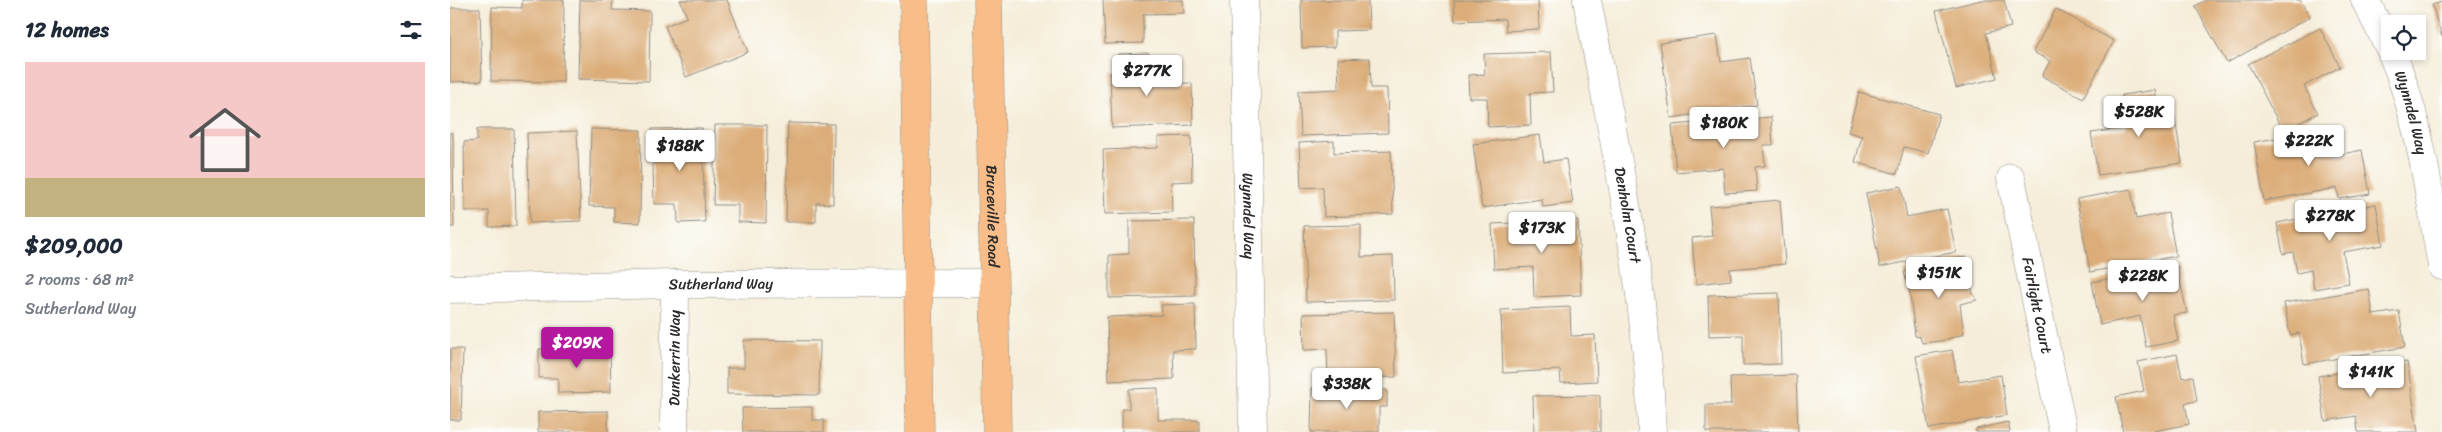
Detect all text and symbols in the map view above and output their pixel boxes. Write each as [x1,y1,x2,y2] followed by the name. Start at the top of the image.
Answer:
[25,11,109,49] text: 12 homes
[2381,15,2426,60] map controls
[2381,15,2426,60] button: locate
[397,16,425,44] icon: filters
[1112,54,1182,97] pin: $277K
[1123,56,1171,85] text: $277K
[2387,67,2435,157] street label: Wynndel Way
[180,95,270,185] icon: home
[2104,96,2174,138] pin: $528K
[2114,97,2164,126] text: $528K
[1689,106,1759,149] pin: $180K
[1700,108,1748,137] text: $180K
[2274,124,2344,167] pin: $222K
[2285,126,2333,155] text: $222K
[645,130,715,172] pin: $188K
[657,131,703,160] text: $188K
[978,165,1007,268] street label: Bruceville Road
[1607,165,1648,266] street label: Denholm Court
[1235,173,1262,260] street label: Wynndel Way
[2295,200,2365,242] pin: $278K
[2306,201,2354,230] text: $278K
[1507,212,1577,254] pin: $173K
[1519,213,1565,242] text: $173K
[25,227,123,265] text: $209,000
[2014,255,2060,356] street label: Fairlight Court
[1904,256,1974,299] pin: $151K
[1917,258,1961,287] text: $151K
[2108,260,2178,302] pin: $228K
[2119,261,2167,290] text: $228K
[25,265,134,294] text: 2 rooms · 68 m²
[668,271,773,297] street label: Sutherland Way
[25,294,136,323] text: Sutherland Way
[661,310,688,406] street label: Dunkerrin Way
[542,326,612,369] pin: $209K
[552,328,602,357] text: $209K
[2336,356,2406,398] pin: $141K
[2349,357,2393,386] text: $141K
[1312,368,1382,410] pin: $338K
[1323,369,1371,398] text: $338K

